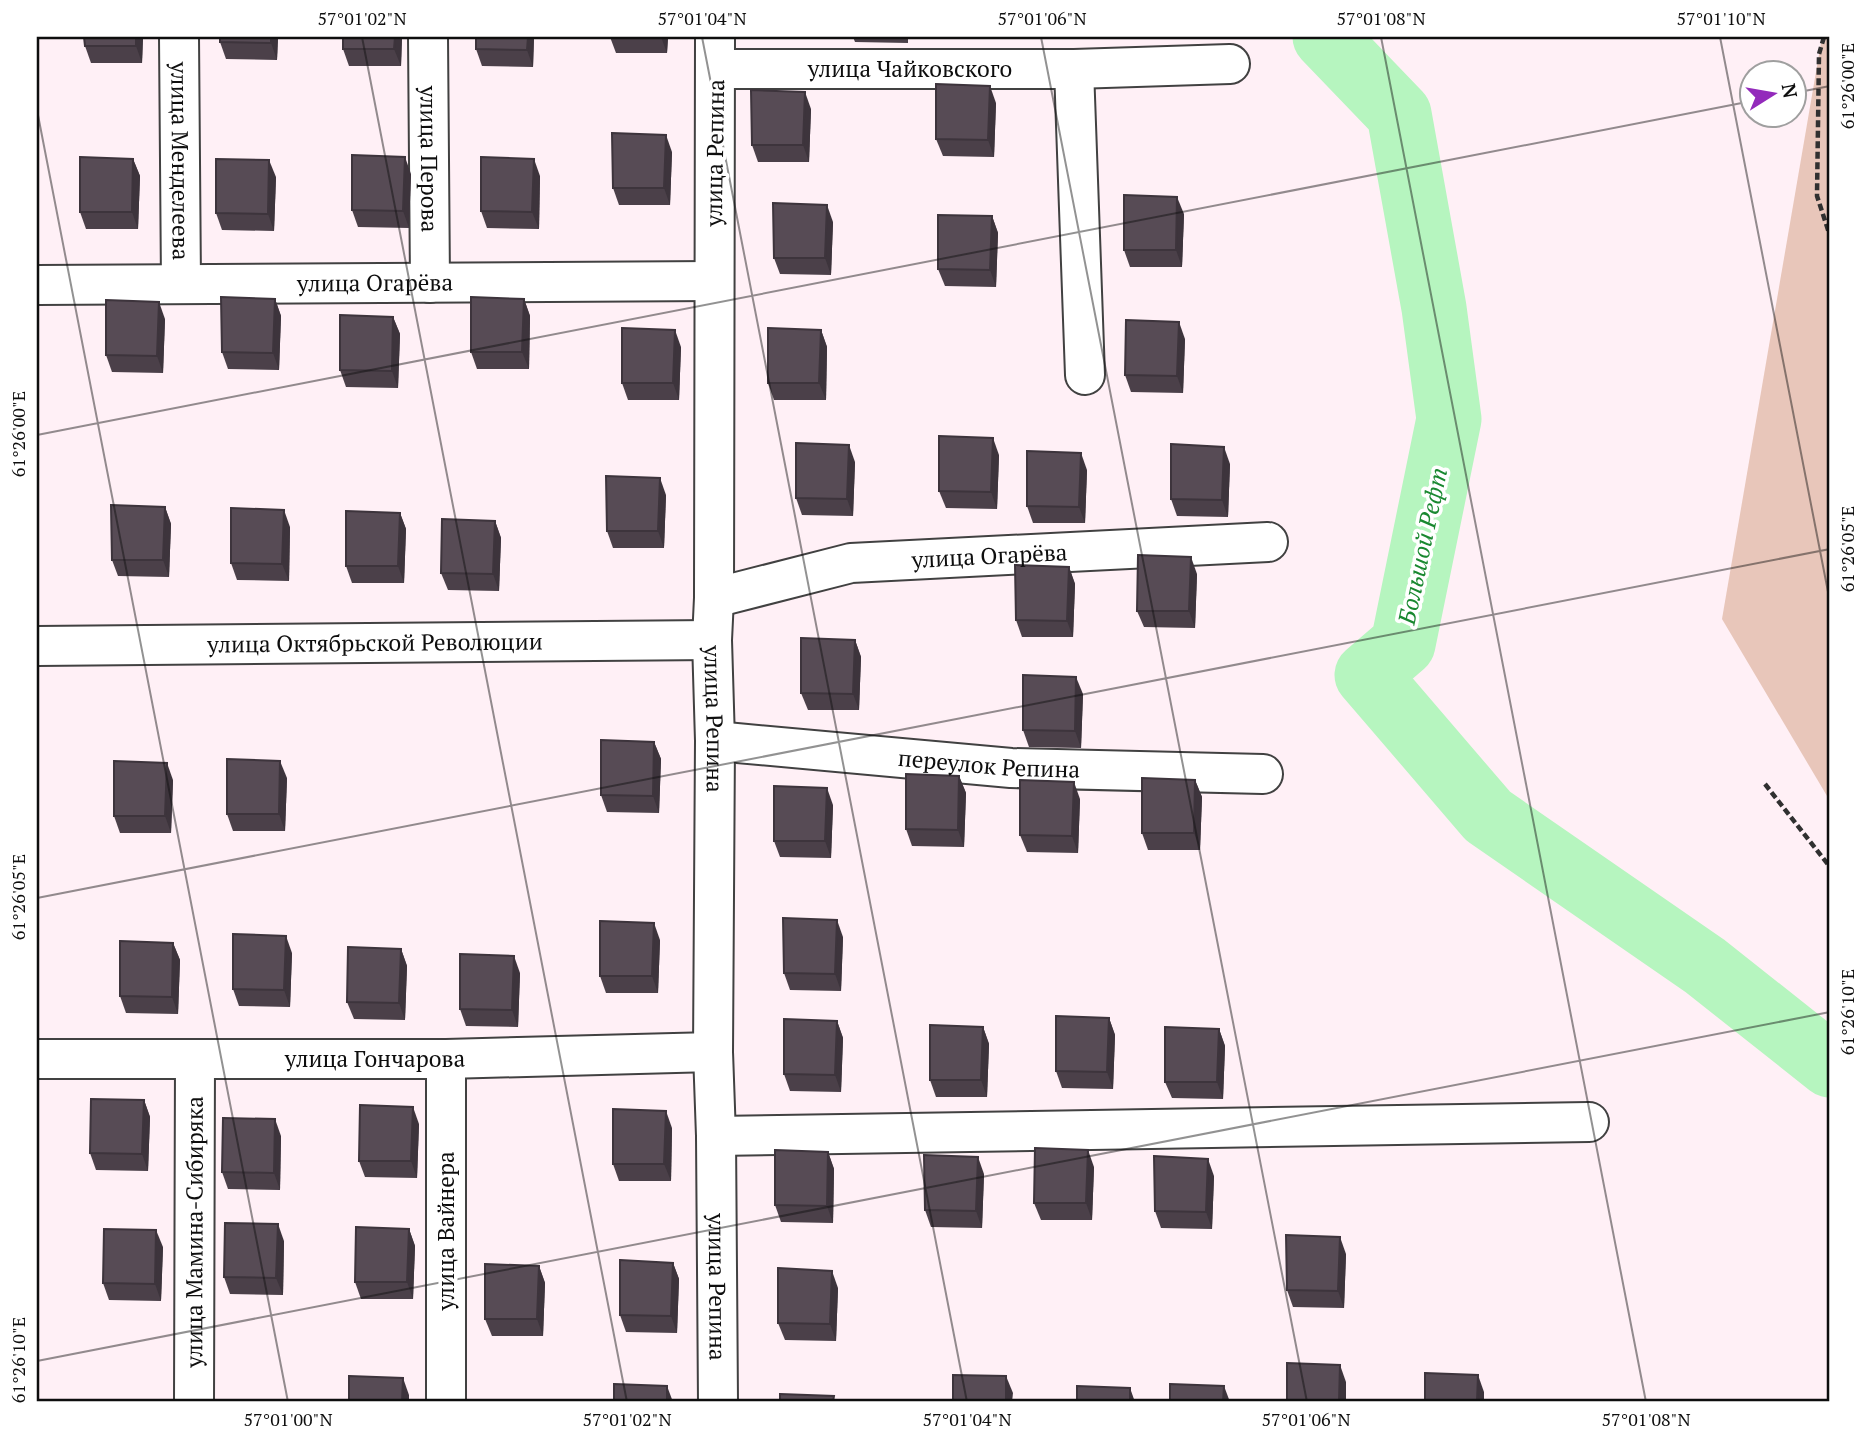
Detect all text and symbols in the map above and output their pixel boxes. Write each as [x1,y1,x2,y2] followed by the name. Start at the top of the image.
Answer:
[317,6,407,30] text: 57°01'02"N
[657,6,747,30] text: 57°01'04"N
[997,6,1087,30] text: 57°01'06"N
[1336,6,1426,30] text: 57°01'08"N
[1676,6,1766,30] text: 57°01'10"N
[1835,43,1859,129] text: 61°26'00"E
[807,53,1012,84] street label: улица Чайковского
[1738,60,1808,130] north arrow
[164,61,197,261] street label: улица Менделеева
[698,79,731,228] street label: улица Репина
[1777,81,1804,101] text: N
[413,85,446,233] street label: улица Перова
[296,267,453,298] street label: улица Огарёва
[6,391,30,477] text: 61°26'00"E
[1390,464,1454,628] water label: Большой Рефт
[1835,506,1859,592] text: 61°26'05"E
[910,536,1068,575] street label: улица Огарёва
[206,626,543,659] street label: улица Октябрьской Революции
[697,644,731,793] street label: улица Репина
[897,742,1081,785] street label: переулок Репина
[6,854,30,940] text: 61°26'05"E
[1835,969,1859,1055] text: 61°26'10"E
[284,1042,466,1074] street label: улица Гончарова
[178,1096,210,1369] street label: улица Мамина-Сибиряка
[430,1151,461,1312] street label: улица Вайнера
[702,1212,734,1361] street label: улица Репина
[6,1317,30,1403] text: 61°26'10"E
[243,1407,333,1431] text: 57°01'00"N
[582,1407,672,1431] text: 57°01'02"N
[922,1407,1012,1431] text: 57°01'04"N
[1261,1407,1351,1431] text: 57°01'06"N
[1601,1407,1691,1431] text: 57°01'08"N

